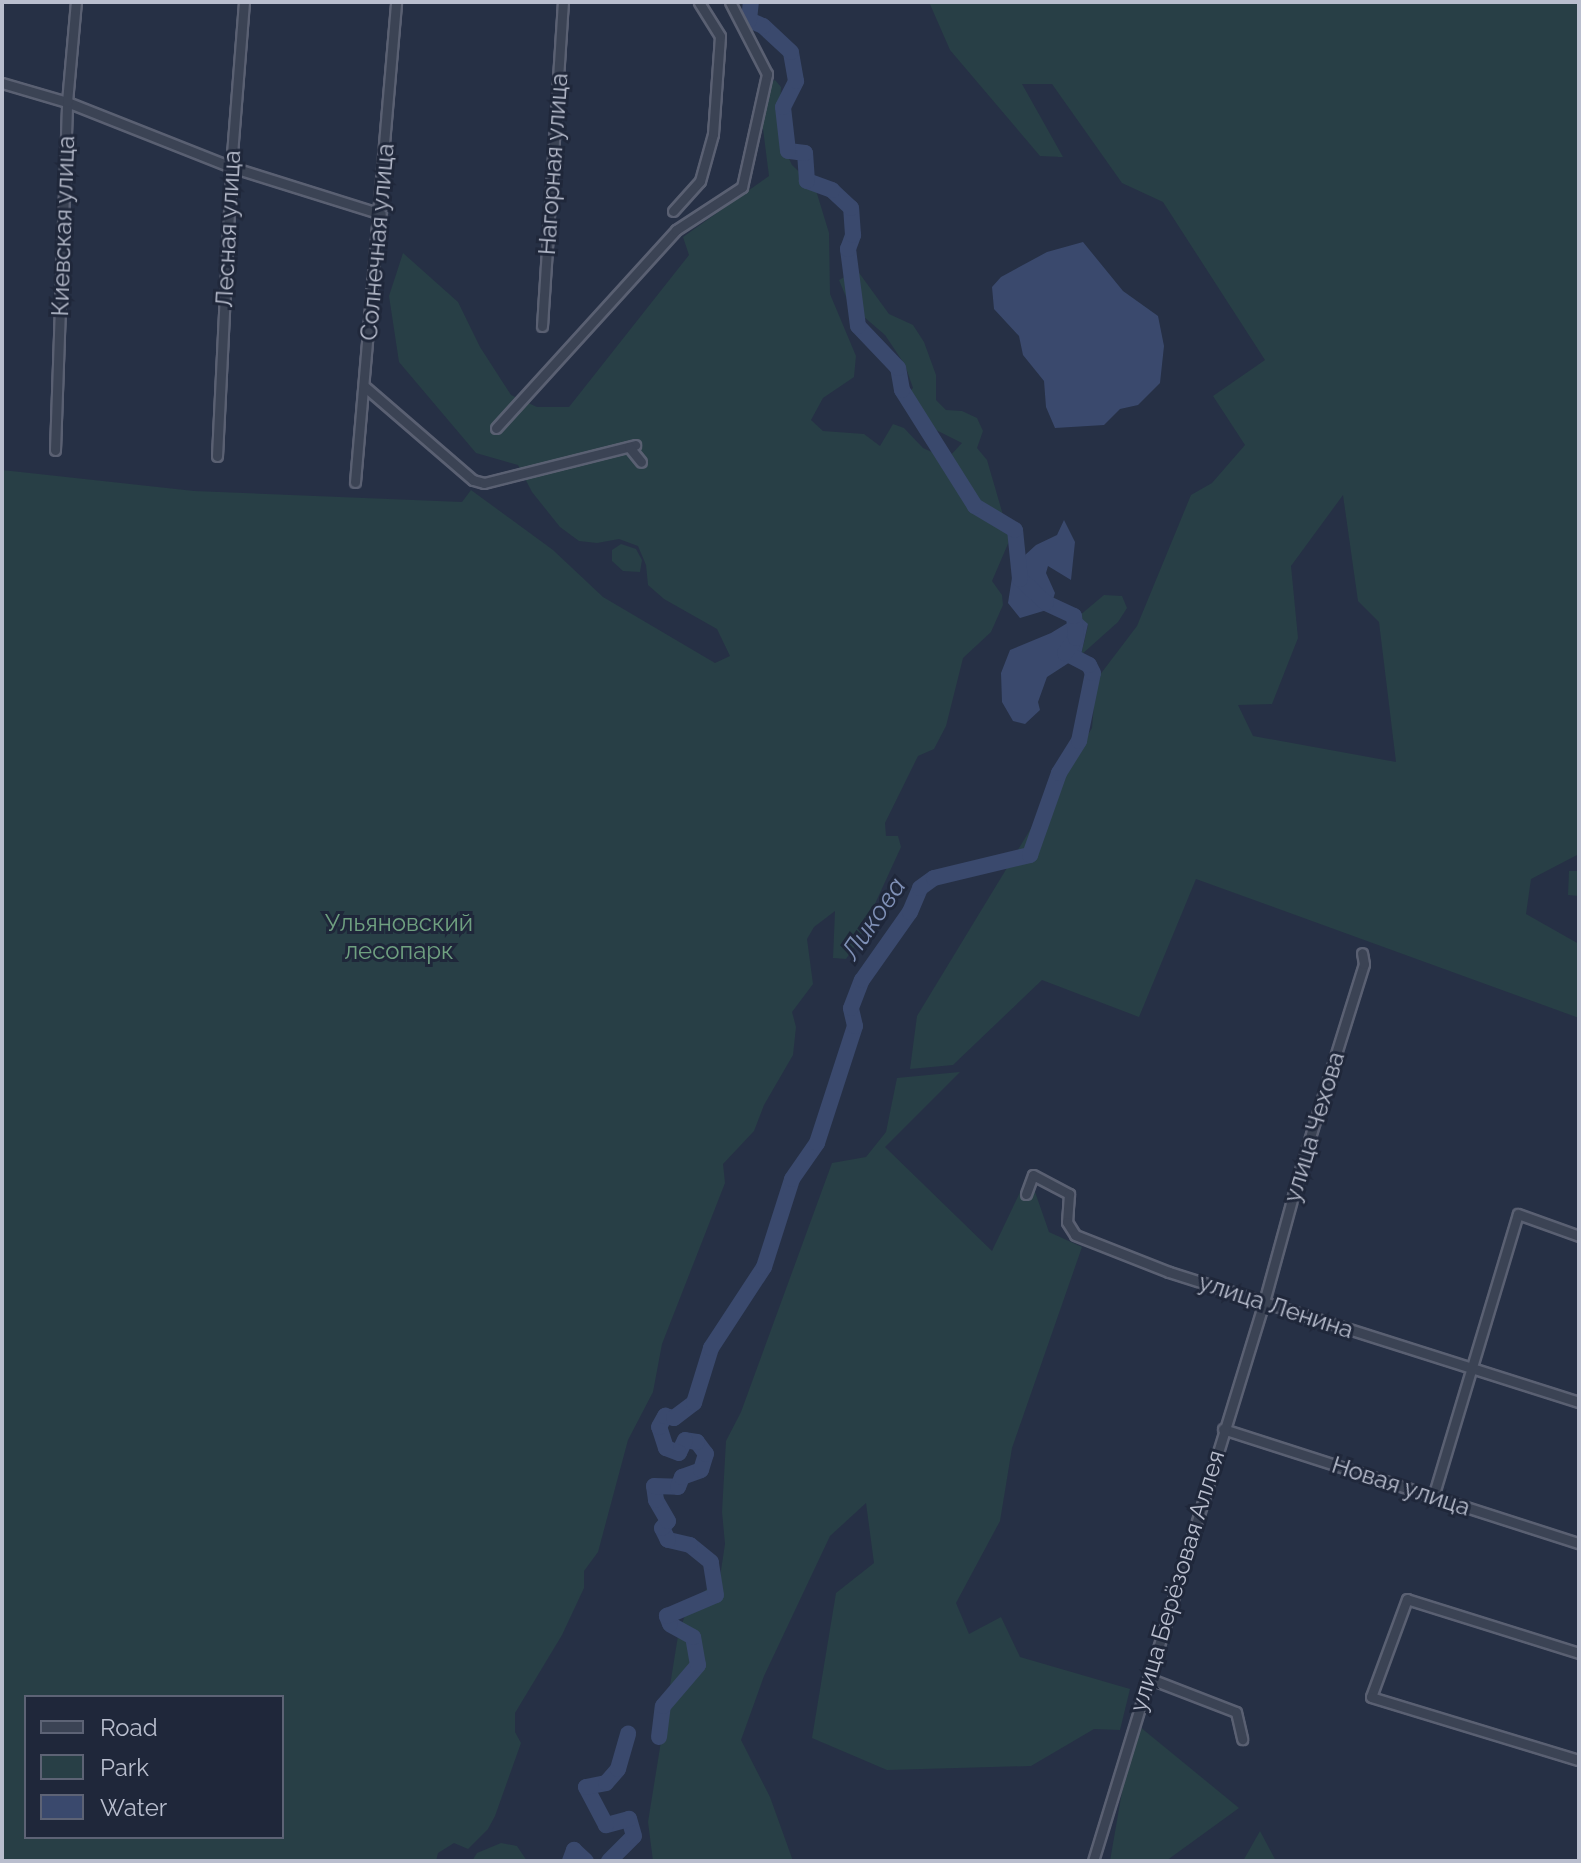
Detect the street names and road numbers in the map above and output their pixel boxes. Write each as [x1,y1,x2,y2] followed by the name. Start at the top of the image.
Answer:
[532,72,574,256] street label: Нагорная улица
[45,135,81,317] street label: Киевская улица
[354,142,400,342] street label: Солнечная улица
[209,149,247,309] street label: Лесная улица
[1277,1048,1351,1206] street label: улица Чехова
[1195,1267,1357,1345] street label: улица Ленина
[1123,1446,1231,1716] street label: улица Берёзовая Аллея
[1328,1450,1474,1522] street label: Новая улица

